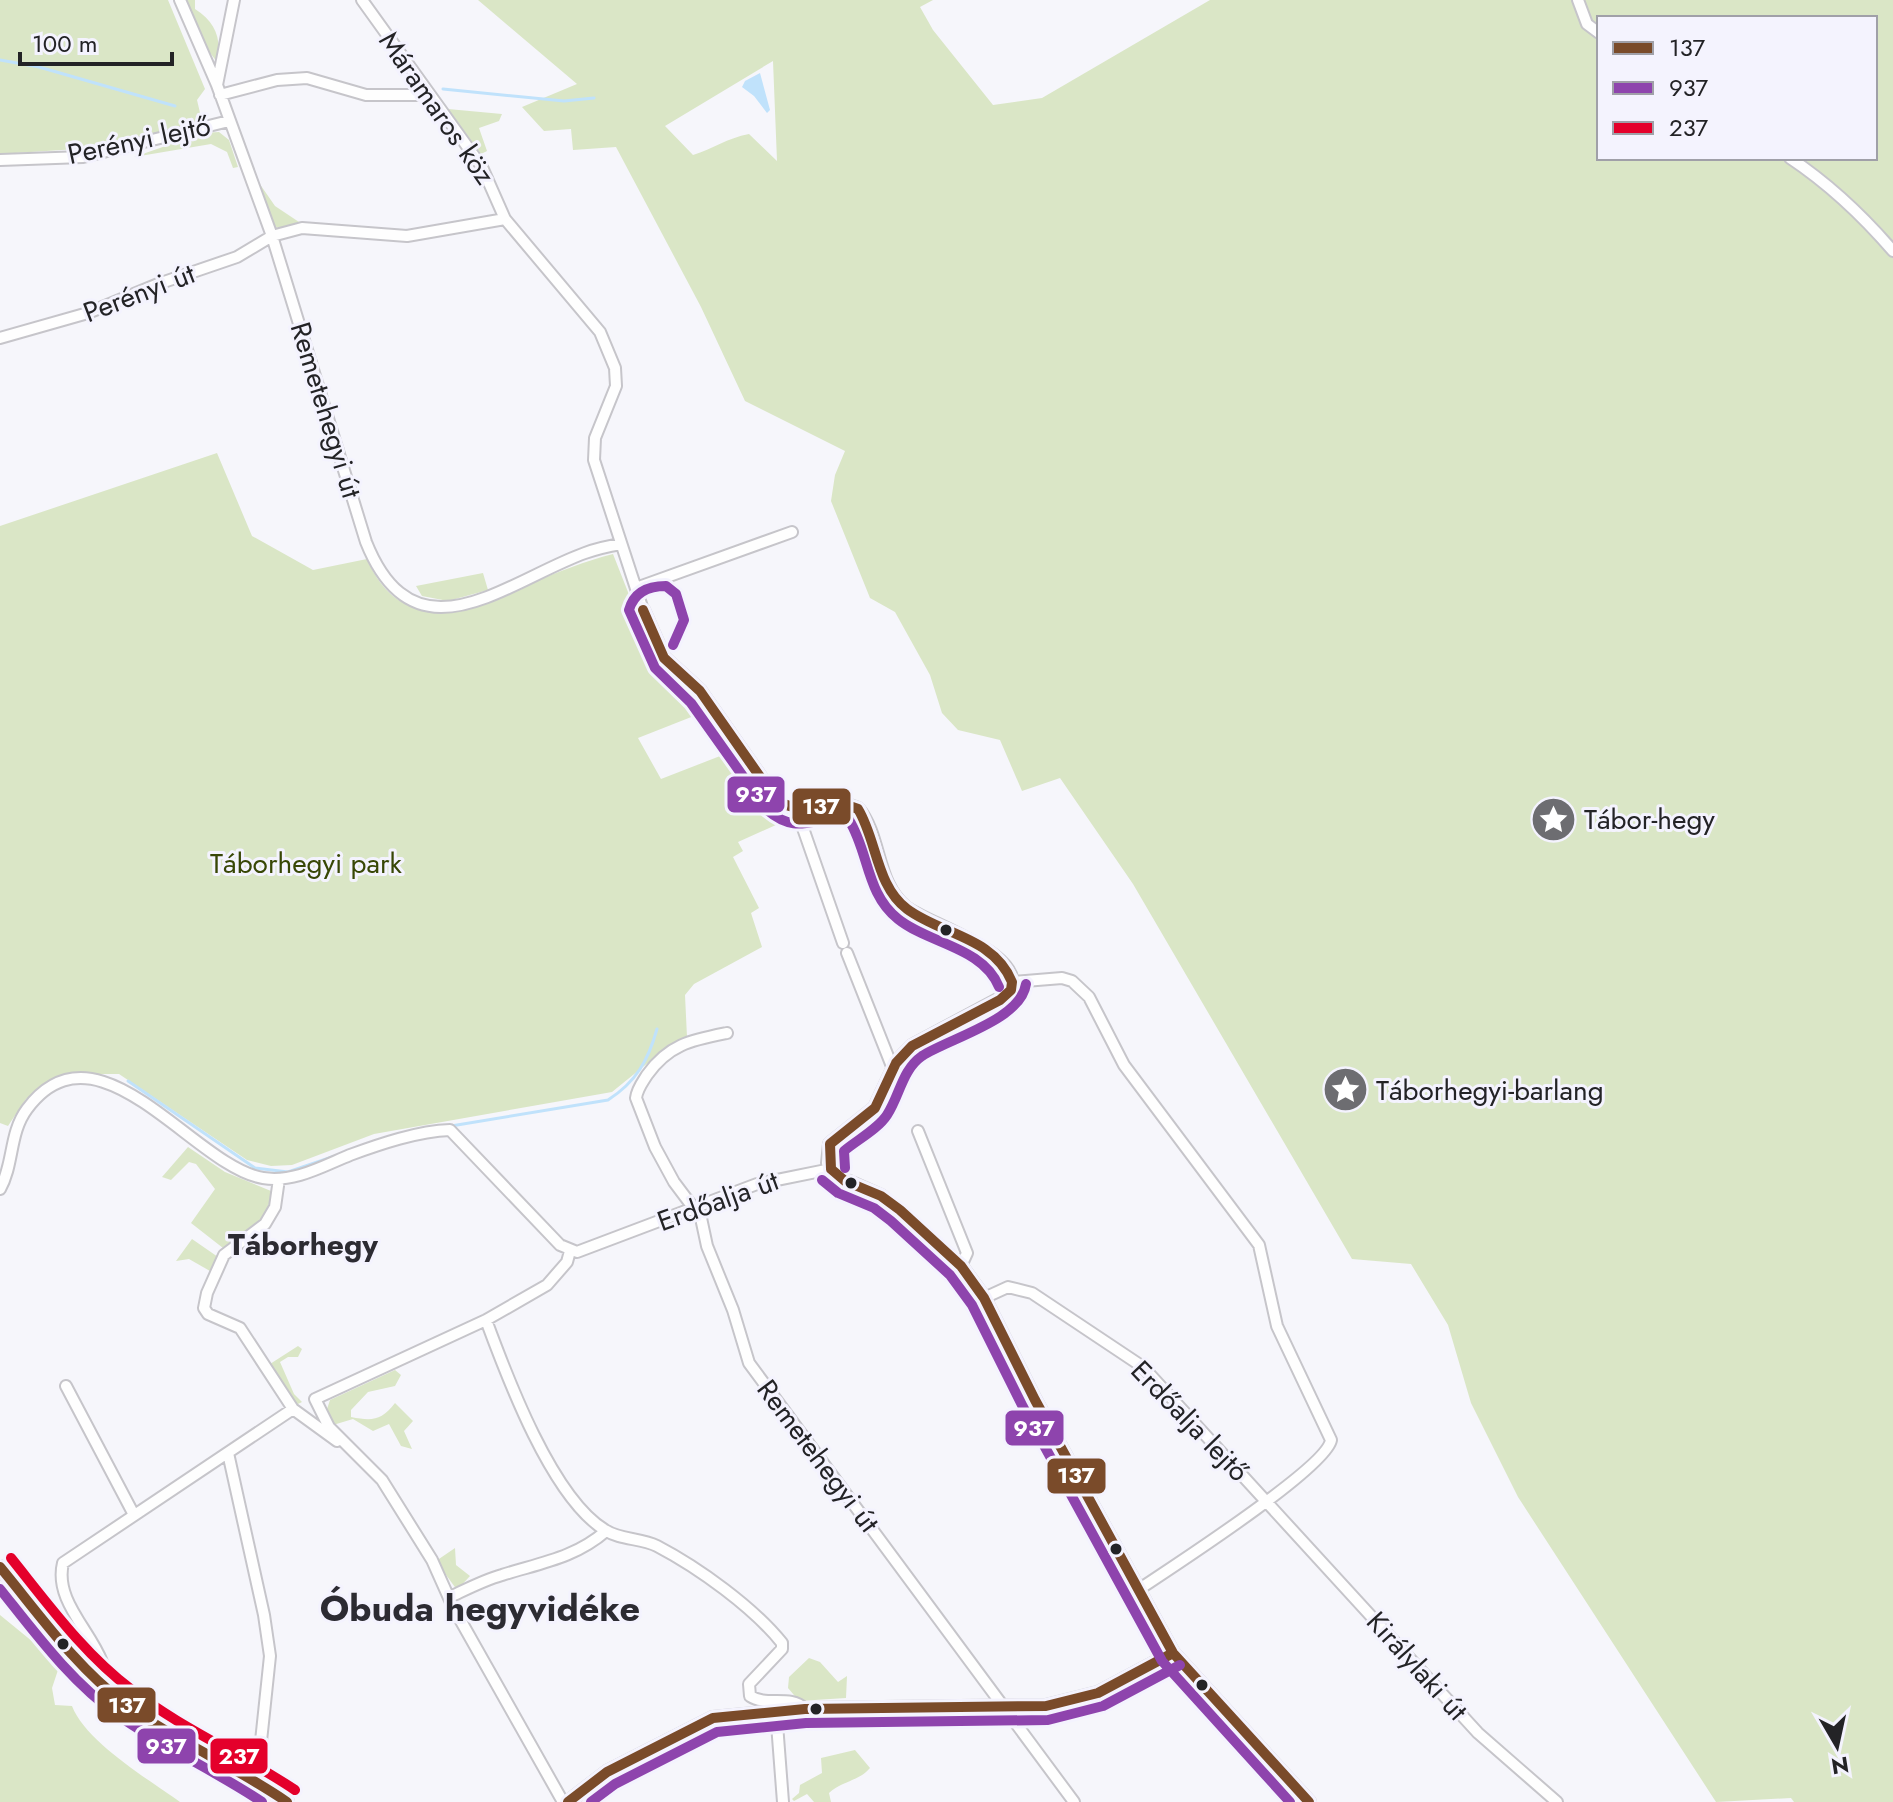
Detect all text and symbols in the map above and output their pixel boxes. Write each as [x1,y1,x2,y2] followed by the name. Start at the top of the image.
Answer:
[20,16,172,66] scale bar
[1597,16,1877,160] legend
[369,23,505,193] street label: Máramaros köz
[32,26,98,61] text: 100 m
[1669,30,1706,65] text: 137
[1669,70,1709,105] text: 937
[64,105,214,175] street label: Perényi lejtő
[1669,110,1708,145] text: 237
[77,253,201,333] street label: Perényi út
[280,317,372,503] street label: Remetehegyi út
[726,775,786,814] line badge: 937
[735,778,777,810] text: 937
[791,787,852,826] line badge: 137
[802,790,841,822] text: 137
[1529,795,1577,843] place icon: Tábor-hegy
[1584,799,1715,840] place label: Tábor-hegy
[210,843,403,884] park label: Táborhegyi park
[938,922,954,938] unlabelled marker
[1321,1066,1369,1114] place icon: Táborhegyi-barlang
[1376,1070,1604,1111] place label: Táborhegyi-barlang
[652,1160,785,1242] street label: Erdőalja út
[843,1175,859,1191] unlabelled marker
[228,1223,378,1266] district label: Táborhegy
[1121,1351,1259,1491] street label: Erdőalja lejtő
[747,1371,889,1541] street label: Remetehegyi út
[1004,1409,1065,1447] line badge: 937
[1013,1412,1055,1444] text: 937
[1046,1457,1107,1495] line badge: 137
[1057,1459,1096,1491] text: 137
[1108,1541,1124,1557] unlabelled marker
[320,1582,640,1634] district label: Óbuda hegyvidéke
[1357,1602,1477,1730] street label: Királylaki út
[55,1636,71,1652] unlabelled marker
[1194,1677,1210,1693] unlabelled marker
[96,1686,157,1724] line badge: 137
[108,1689,147,1721] text: 137
[808,1701,824,1717] unlabelled marker
[1797,1706,1877,1786] north arrow
[136,1727,197,1765] line badge: 937
[145,1730,187,1762] text: 937
[209,1737,269,1775] line badge: 237
[218,1740,260,1772] text: 237
[1829,1749,1851,1783] text: N

